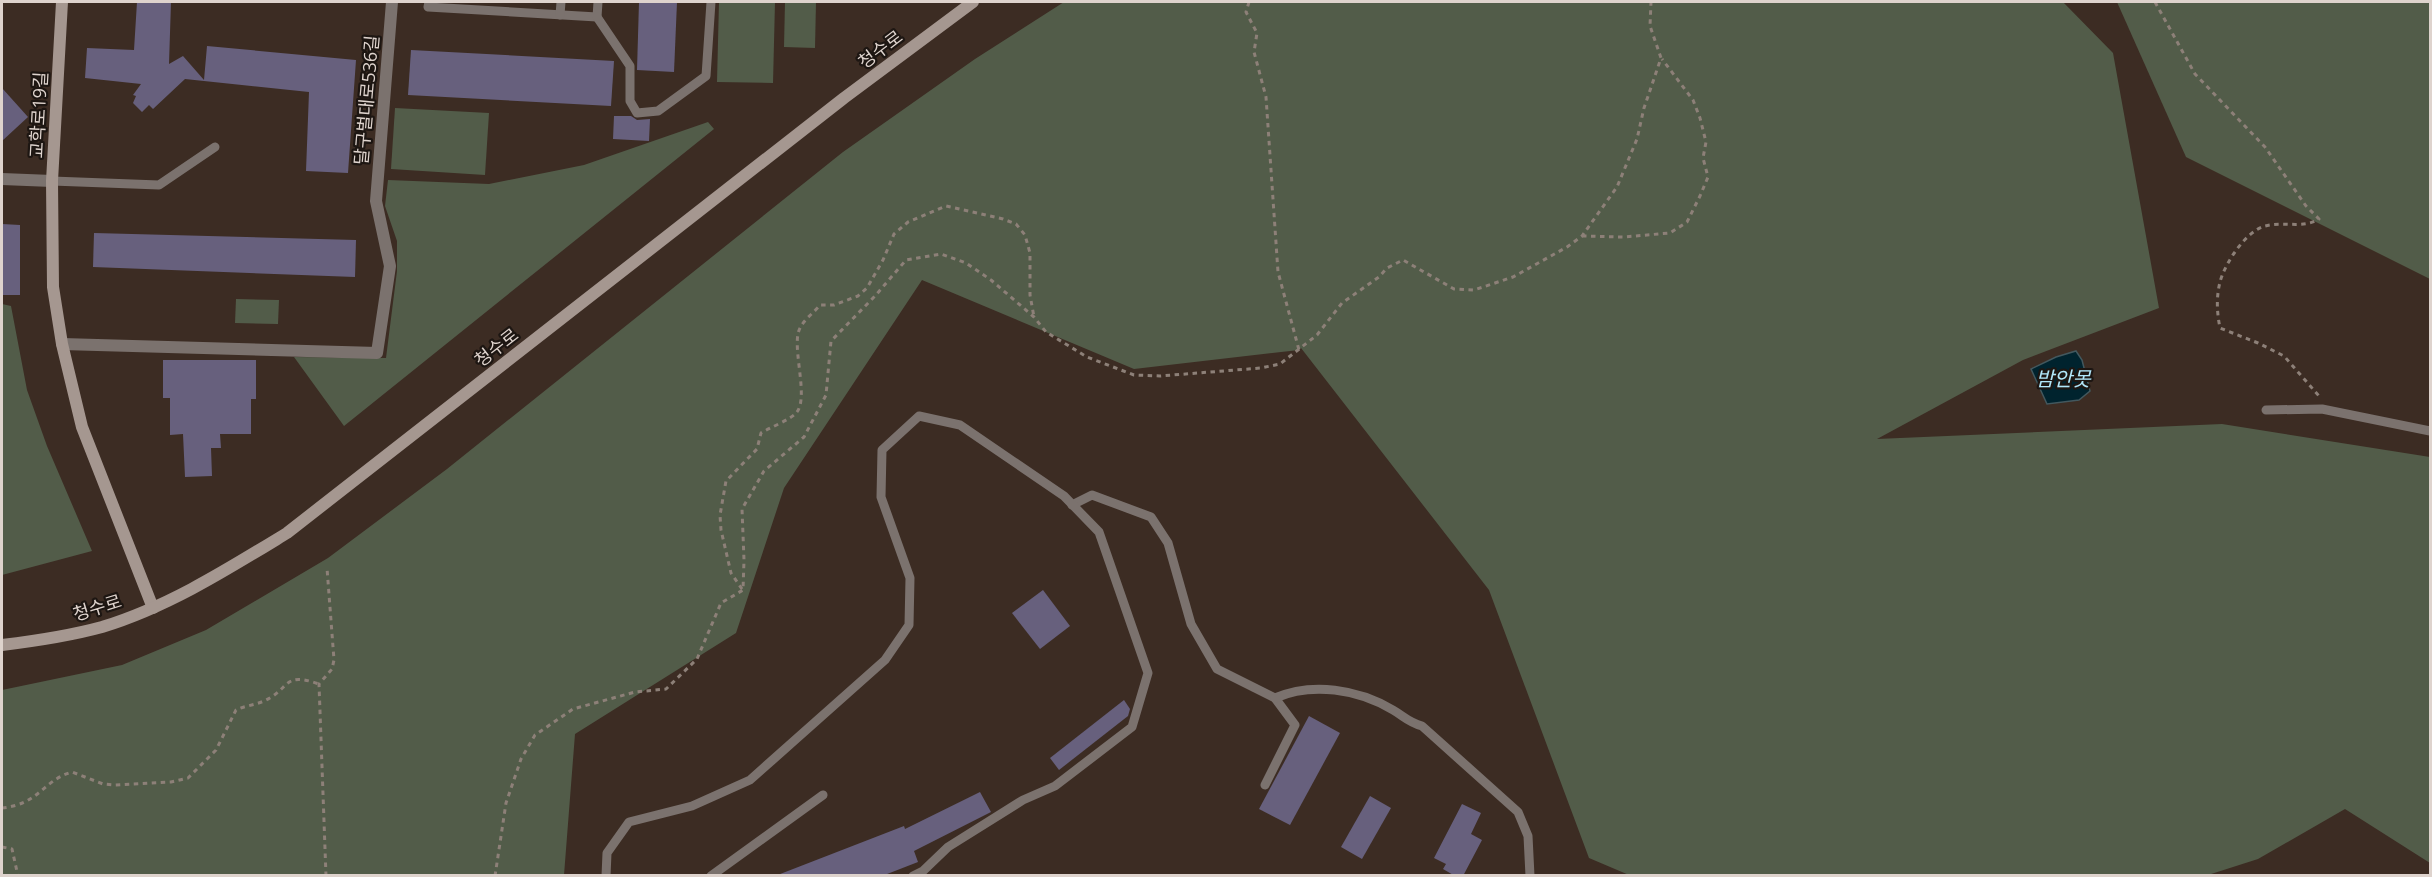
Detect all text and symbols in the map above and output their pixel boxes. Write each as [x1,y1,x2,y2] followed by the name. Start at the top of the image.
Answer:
[853,24,907,74] street label: 청수로
[348,34,384,166] street label: 달구벌대로536길
[24,71,52,159] street label: 교학로19길
[469,322,523,372] street label: 청수로
[2035,365,2092,392] water label: 밤안못
[70,588,124,626] street label: 청수로

